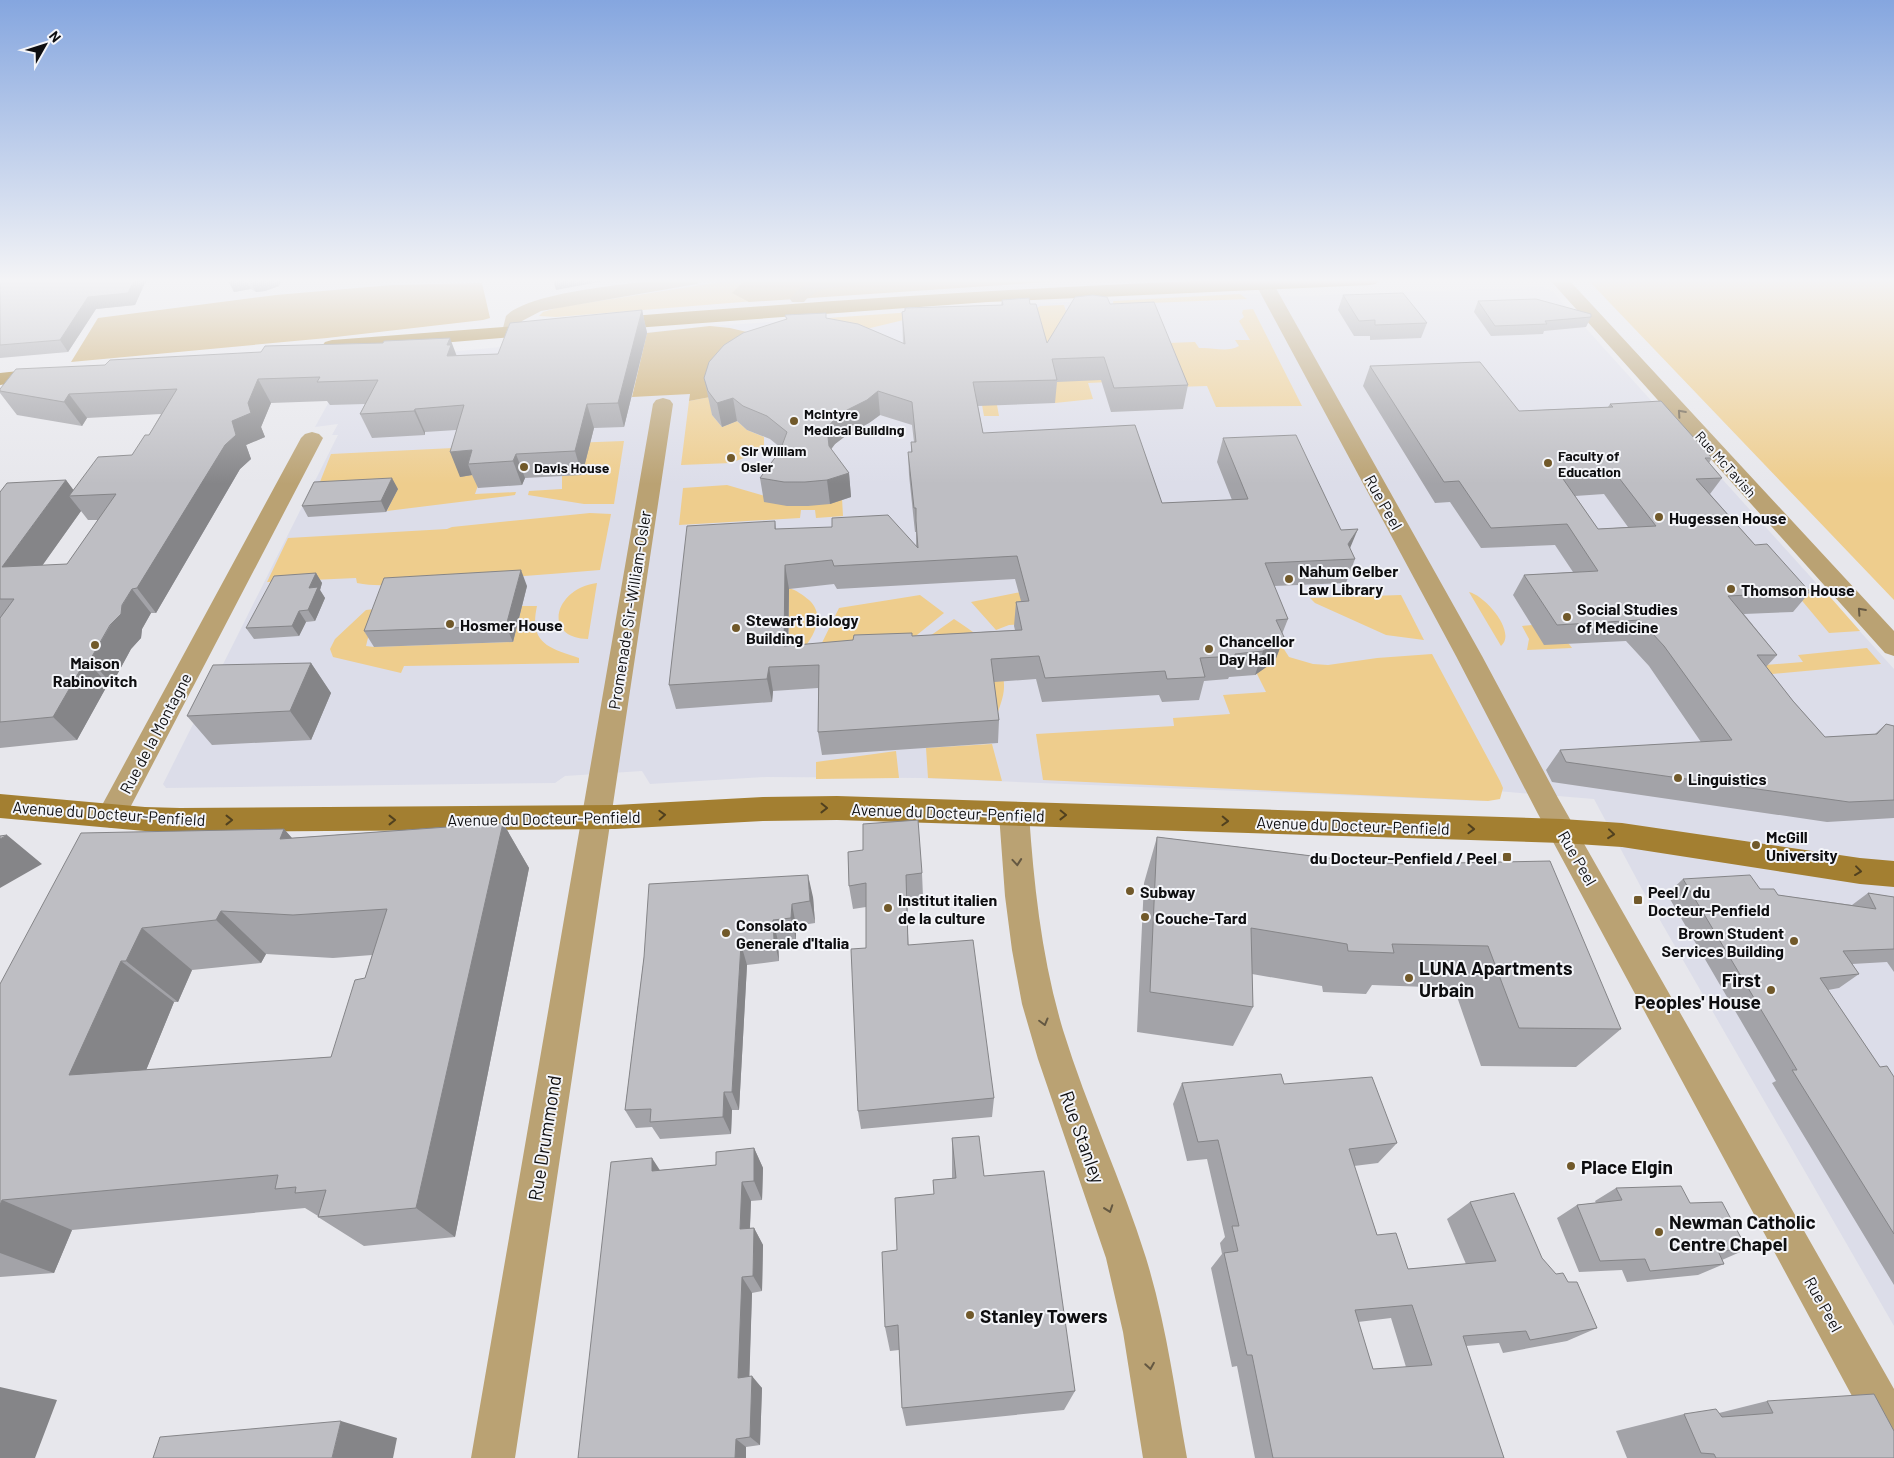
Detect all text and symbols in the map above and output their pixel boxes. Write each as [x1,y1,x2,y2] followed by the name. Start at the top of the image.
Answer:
[20,20,70,70] north arrow
[46,28,65,45] text: N
[804,405,905,438] place label: McIntyre Medical Building
[1677,410,1686,419] one-way arrow
[788,415,800,427] marker: McIntyre Medical Building
[1692,427,1760,501] street label: Rue McTavish
[741,442,807,475] place label: Sir William Osler
[1558,447,1621,480] place label: Faculty of Education
[725,452,737,464] marker: Sir William Osler
[1542,457,1554,469] marker: Faculty of Education
[534,459,610,476] place label: Davis House
[518,461,530,473] marker: Davis House
[1361,471,1407,533] street label: Rue Peel
[1669,508,1787,527] place label: Hugessen House
[604,509,654,711] street label: Promenade Sir-William-Osler
[1653,511,1665,523] marker: Hugessen House
[1299,561,1398,598] place label: Nahum Gelber Law Library
[1283,573,1295,585] marker: Nahum Gelber Law Library
[1741,580,1855,599] place label: Thomson House
[1725,583,1737,595] marker: Thomson House
[1577,599,1678,636] place label: Social Studies of Medicine
[1858,607,1867,616] one-way arrow
[746,610,859,647] place label: Stewart Biology Building
[1561,611,1573,623] marker: Social Studies of Medicine
[460,615,563,634] place label: Hosmer House
[444,618,456,630] marker: Hosmer House
[730,622,742,634] marker: Stewart Biology Building
[1219,631,1295,668] place label: Chancellor Day Hall
[89,639,101,651] marker: Maison Rabinovitch
[1203,643,1215,655] marker: Chancellor Day Hall
[53,653,137,690] place label: Maison Rabinovitch
[115,669,195,797] street label: Rue de la Montagne
[1688,769,1766,788] place label: Linguistics
[1672,772,1684,784] marker: Linguistics
[12,797,206,829] street label: Avenue du Docteur-Penfield
[851,799,1045,825] street label: Avenue du Docteur-Penfield
[821,803,829,813] one-way arrow
[447,807,641,829] street label: Avenue du Docteur-Penfield
[658,810,666,821] one-way arrow
[1060,810,1067,820] one-way arrow
[1256,812,1450,838] street label: Avenue du Docteur-Penfield
[226,815,234,825] one-way arrow
[388,815,396,825] one-way arrow
[1221,815,1229,826] one-way arrow
[1467,823,1475,834] one-way arrow
[1555,827,1601,889] street label: Rue Peel
[1766,827,1838,864] place label: McGill University
[1607,828,1615,839] one-way arrow
[1750,839,1762,851] marker: McGill University
[1310,848,1497,867] place label: du Docteur-Penfield / Peel
[1501,851,1513,863] marker: du Docteur-Penfield / Peel
[1012,859,1023,867] one-way arrow
[1854,865,1862,876] one-way arrow
[1140,882,1195,901] place label: Subway
[1648,882,1770,919] place label: Peel / du Docteur-Penfield
[1124,885,1136,897] marker: Subway
[898,890,997,927] place label: Institut italien de la culture
[1632,894,1644,906] marker: Peel / du Docteur-Penfield
[882,902,894,914] marker: Institut italien de la culture
[1155,908,1247,927] place label: Couche-Tard
[1139,911,1151,923] marker: Couche-Tard
[736,915,849,952] place label: Consolato Generale d'Italia
[1661,923,1784,960] place label: Brown Student Services Building
[720,927,732,939] marker: Consolato Generale d'Italia
[1788,935,1800,947] marker: Brown Student Services Building
[1419,956,1573,1001] place label: LUNA Apartments Urbain
[1634,968,1761,1013] place label: First Peoples' House
[1403,972,1415,984] marker: LUNA Apartments Urbain
[1765,984,1777,996] marker: First Peoples' House
[1038,1018,1049,1027] one-way arrow
[523,1074,565,1202] street label: Rue Drummond
[1056,1088,1110,1187] street label: Rue Stanley
[1581,1155,1673,1178] place label: Place Elgin
[1565,1160,1577,1172] marker: Place Elgin
[1103,1204,1113,1213] one-way arrow
[1669,1210,1816,1255] place label: Newman Catholic Centre Chapel
[1653,1226,1665,1238] marker: Newman Catholic Centre Chapel
[1801,1273,1847,1335] street label: Rue Peel
[980,1304,1108,1327] place label: Stanley Towers
[964,1309,976,1321] marker: Stanley Towers
[1144,1361,1154,1370] one-way arrow

